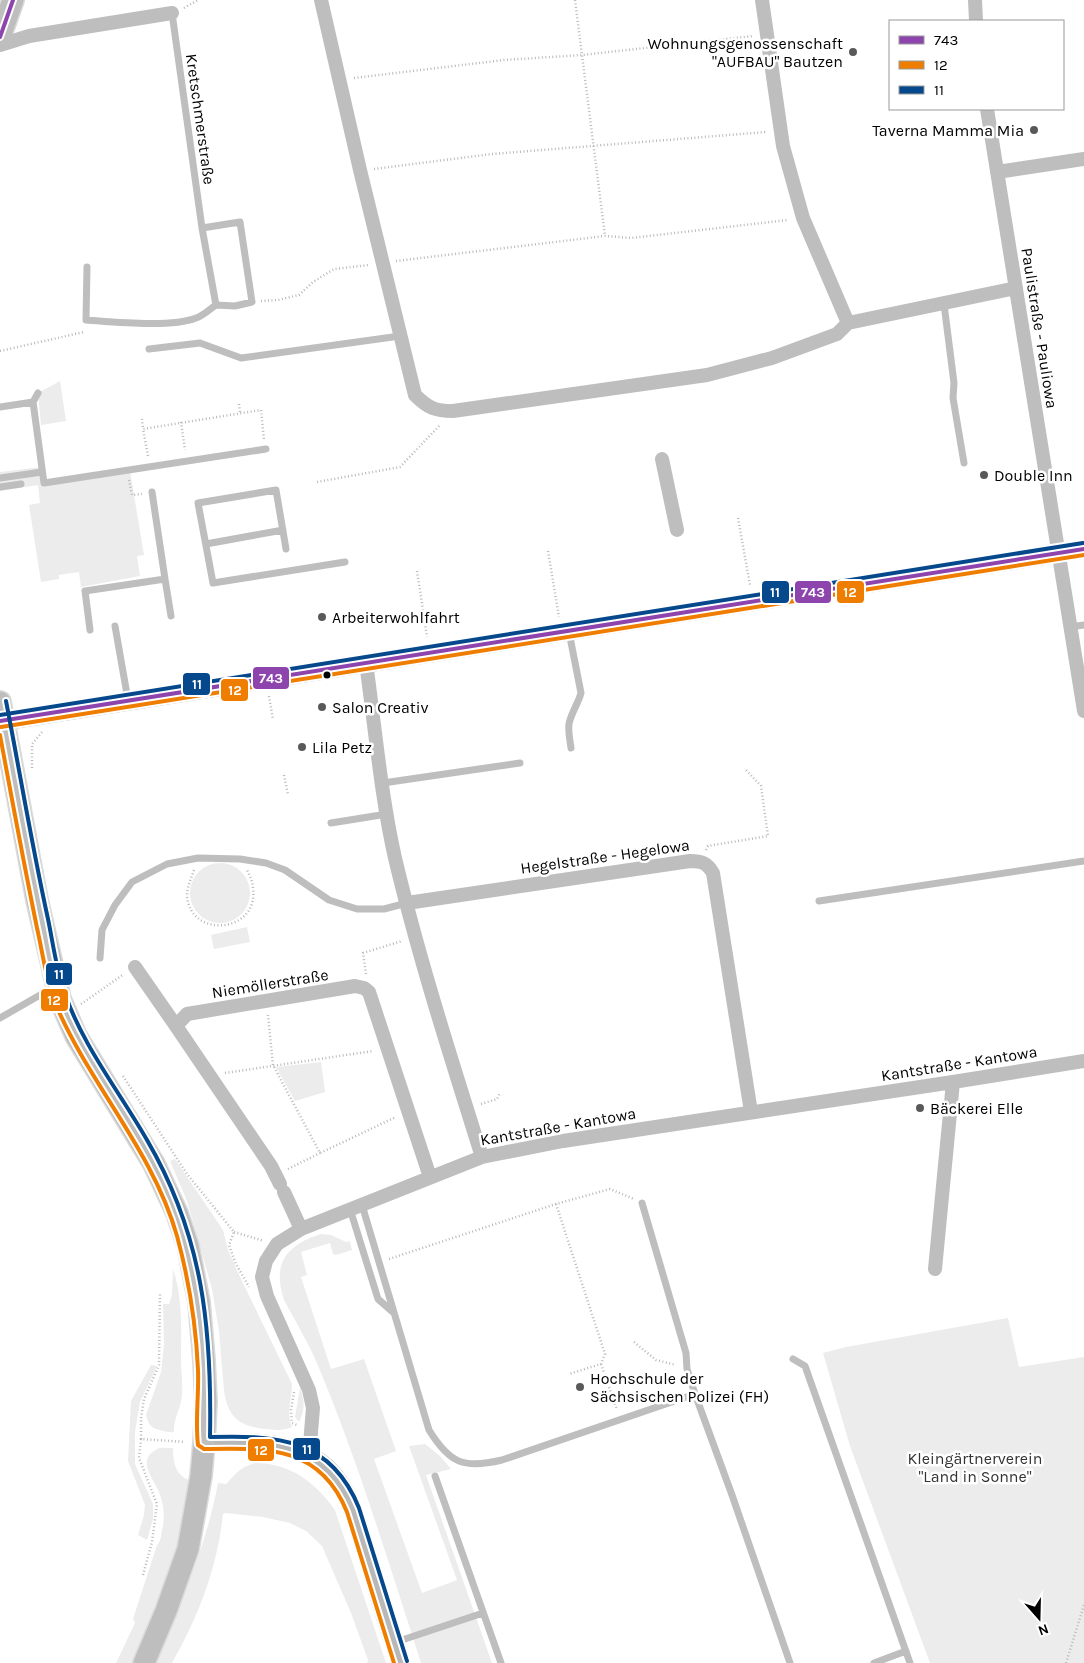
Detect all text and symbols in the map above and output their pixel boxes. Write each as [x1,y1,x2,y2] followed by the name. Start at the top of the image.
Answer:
[889,20,1064,110] legend
[934,31,958,49] text: 743
[647,34,843,71] place label: Wohnungsgenossenschaft "AUFBAU" Bautzen
[847,46,859,58] marker: Wohnungsgenossenschaft "AUFBAU" Bautzen
[182,52,219,186] street label: Kretschmerstraße
[934,56,948,74] text: 12
[934,81,944,99] text: 11
[872,121,1024,140] place label: Taverna Mamma Mia
[1028,124,1040,136] marker: Taverna Mamma Mia
[1017,246,1062,410] street label: Paulistraße - Pauliowa
[994,466,1073,485] place label: Double Inn
[978,469,990,481] marker: Double Inn
[761,580,790,604] line badge: 11
[794,580,832,604] line badge: 743
[836,580,865,604] line badge: 12
[770,584,780,601] text: 11
[801,584,825,601] text: 743
[843,584,857,601] text: 12
[332,608,460,627] place label: Arbeiterwohlfahrt
[316,611,328,623] marker: Arbeiterwohlfahrt
[252,666,290,690] line badge: 743
[259,670,283,687] text: 743
[322,670,332,680] unlabelled marker
[182,672,211,696] line badge: 11
[192,676,202,693] text: 11
[220,678,249,702] line badge: 12
[228,682,242,699] text: 12
[332,698,429,717] place label: Salon Creativ
[316,701,328,713] marker: Salon Creativ
[312,738,372,757] place label: Lila Petz
[296,741,308,753] marker: Lila Petz
[519,835,691,878] street label: Hegelstraße - Hegelowa
[45,962,73,986] line badge: 11
[210,965,330,1002] street label: Niemöllerstraße
[54,966,64,983] text: 11
[40,988,69,1012] line badge: 12
[47,992,61,1009] text: 12
[880,1042,1038,1085] street label: Kantstraße - Kantowa
[930,1099,1023,1118] place label: Bäckerei Elle
[914,1102,926,1114] marker: Bäckerei Elle
[479,1103,637,1150] street label: Kantstraße - Kantowa
[590,1369,769,1406] place label: Hochschule der Sächsischen Polizei (FH)
[574,1381,586,1393] marker: Hochschule der Sächsischen Polizei (FH)
[292,1437,321,1461] line badge: 11
[247,1438,275,1462] line badge: 12
[302,1441,312,1458] text: 11
[254,1442,268,1459] text: 12
[908,1449,1042,1486] park label: Kleingärtnerverein "Land in Sonne"
[1014,1593,1064,1643] north arrow
[1036,1620,1051,1639] text: N

